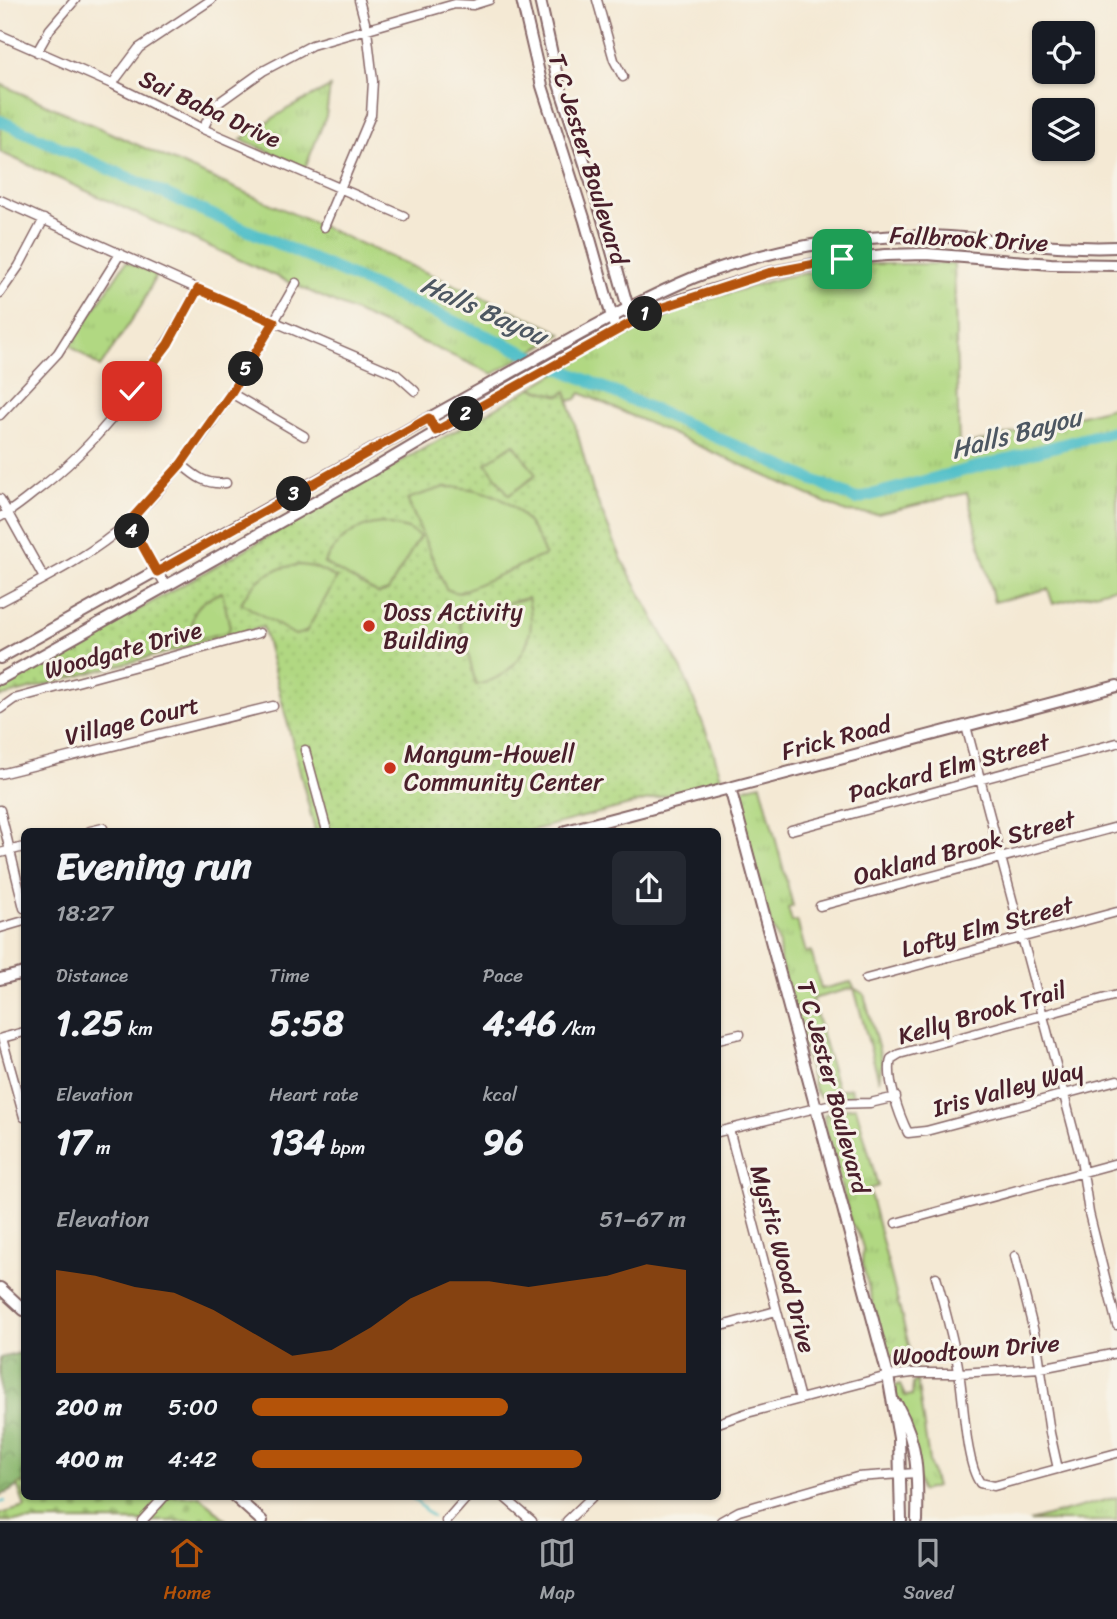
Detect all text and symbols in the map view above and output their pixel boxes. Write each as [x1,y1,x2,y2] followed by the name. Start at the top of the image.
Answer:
[1032,21,1095,161] map controls
[1032,21,1095,84] button: locate
[536,48,641,272] street label: T C Jester Boulevard
[132,58,288,160] street label: Sai Baba Drive
[1032,98,1095,161] button: layers
[889,214,1049,264] street label: Fallbrook Drive
[812,229,872,289] pin
[823,240,861,278] icon: arrive
[414,262,557,359] water label: Halls Bayou
[628,296,662,332] pin: 1
[640,297,649,330] text: 1
[229,352,264,386] pin: 5
[240,352,251,385] text: 5
[102,361,162,421] pin
[113,372,151,410] icon: check
[945,393,1089,473] water label: Halls Bayou
[448,396,484,432] pin: 2
[460,397,471,430] text: 2
[276,476,312,512] pin: 3
[288,477,299,510] text: 3
[114,514,150,548] pin: 4
[126,514,137,547] text: 4
[383,591,523,661] place label: Doss Activity Building
[40,609,207,691] street label: Woodgate Drive
[361,618,377,634] marker: Doss Activity Building
[60,684,204,758] street label: Village Court
[776,703,898,773] street label: Frick Road
[844,721,1056,815] street label: Packard Elm Street
[404,733,605,803] place label: Mangum-Howell Community Center
[382,760,398,776] marker: Mangum-Howell Community Center
[848,798,1081,898] street label: Oakland Brook Street
[56,833,252,900] text: Evening run
[612,851,686,925] button: share
[896,883,1079,970] street label: Lofty Elm Street
[56,893,113,934] text: 18:27
[56,959,128,992] text: Distance
[269,959,310,992] text: Time
[483,959,523,992] text: Pace
[893,969,1072,1057] street label: Kelly Brook Trail
[784,976,882,1201] street label: T C Jester Boulevard
[56,992,123,1054] text: 1.25
[269,992,344,1054] text: 5:58
[483,992,557,1054] text: 4:46
[123,1012,153,1045] text: km
[557,1012,596,1045] text: /km
[927,1049,1089,1130] street label: Iris Valley Way
[56,1078,133,1111] text: Elevation
[269,1078,359,1111] text: Heart rate
[483,1078,517,1111] text: kcal
[56,1111,91,1173] text: 17
[269,1111,325,1173] text: 134
[483,1111,524,1173] text: 96
[91,1131,111,1164] text: m
[325,1131,365,1164] text: bpm
[738,1160,828,1358] street label: Mystic Wood Drive
[56,1199,149,1240] text: Elevation
[599,1199,686,1240] text: 51–67 m
[890,1322,1062,1378] street label: Woodtown Drive
[56,1387,122,1428] text: 200 m
[168,1387,218,1428] text: 5:00
[56,1439,123,1480] text: 400 m
[168,1439,217,1480] text: 4:42
[164,1534,211,1609] tab: Home
[538,1534,576,1609] tab: Map
[903,1534,953,1609] tab: Saved

